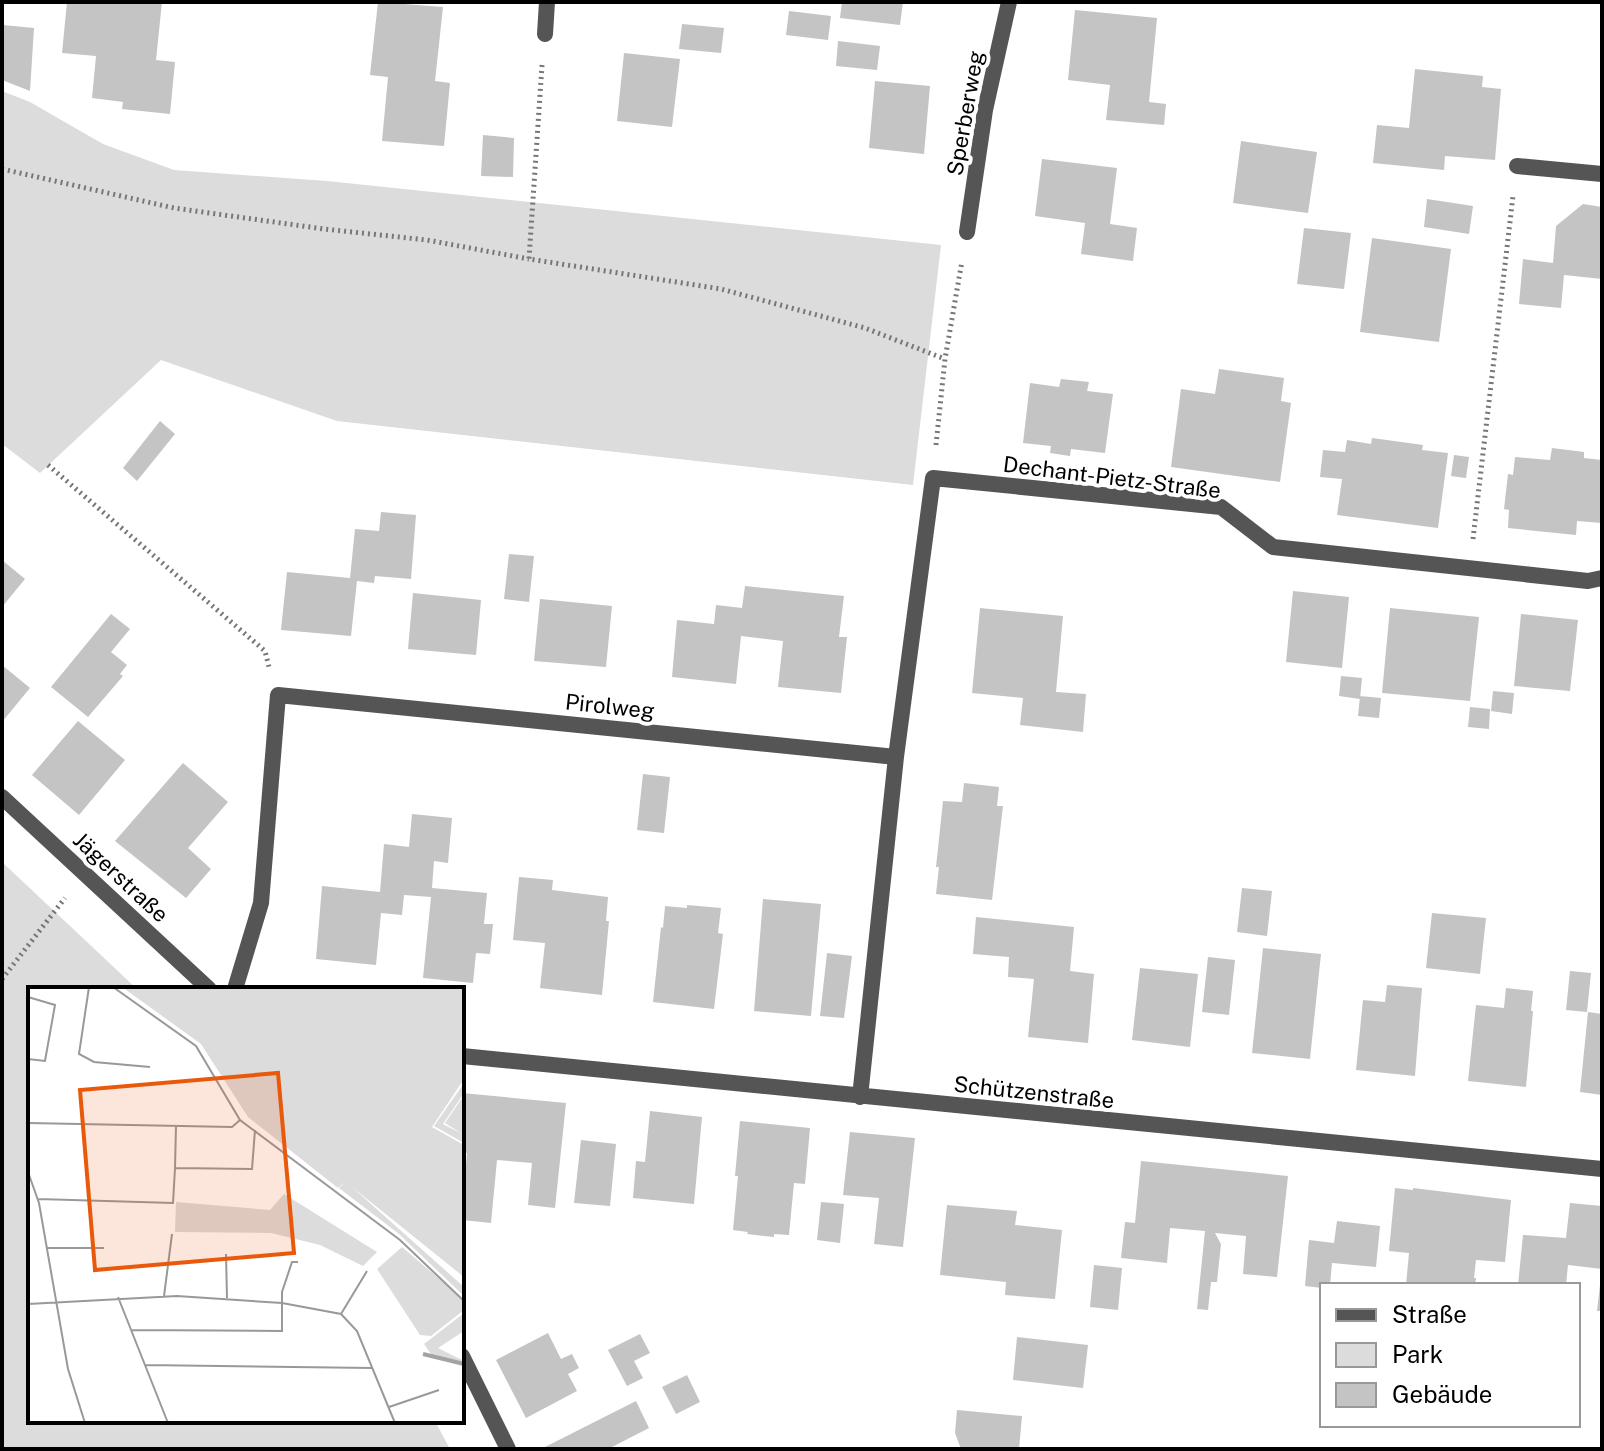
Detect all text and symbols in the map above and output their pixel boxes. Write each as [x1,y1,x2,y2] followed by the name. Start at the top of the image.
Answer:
[941,48,989,178] street label: Sperberweg
[1002,451,1222,503] street label: Dechant-Pietz-Straße
[564,688,656,724] street label: Pirolweg
[68,826,174,928] street label: Jägerstraße
[28,987,464,1423] inset map
[952,1071,1116,1113] street label: Schützenstraße
[1320,1283,1580,1427] legend
[1392,1300,1467,1328] text: Straße
[1392,1340,1443,1368] text: Park
[1392,1380,1492,1408] text: Gebäude

